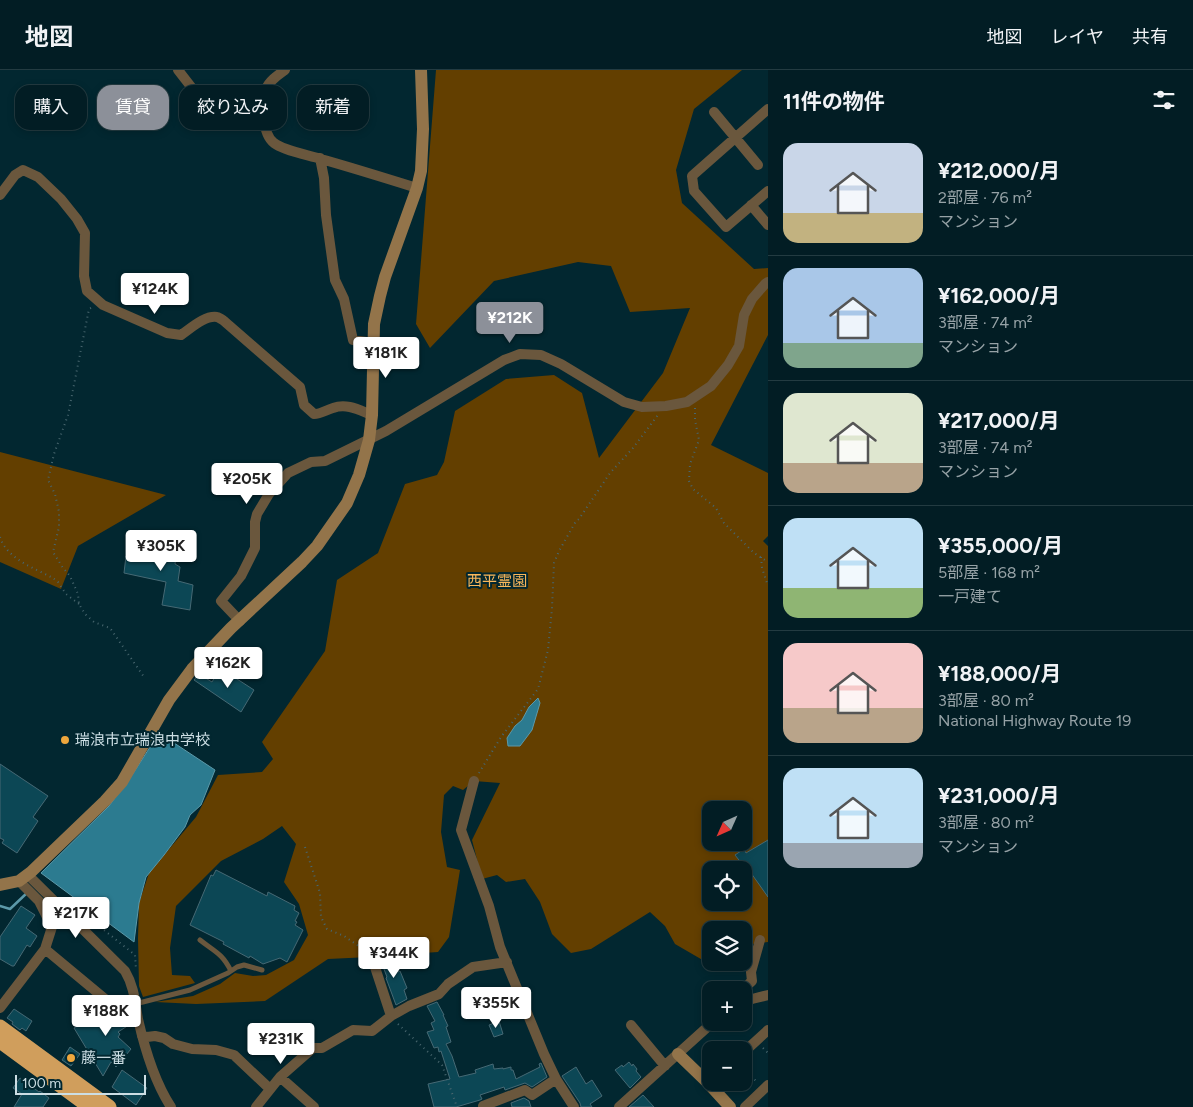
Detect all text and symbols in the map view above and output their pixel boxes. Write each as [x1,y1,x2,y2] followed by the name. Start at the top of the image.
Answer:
[25,22,73,51] text: 地図
[987,26,1023,48] text: 地図
[1051,26,1104,48] text: レイヤ
[1132,26,1168,48] text: 共有
[15,85,87,130] chip: 購入
[97,85,169,130] chip: 賃貸
[179,85,287,130] chip: 絞り込み
[297,85,369,130] chip: 新着
[1150,86,1178,114] icon: filters
[783,89,885,114] text: 11件の物件
[938,158,1060,183] text: ¥212,000/月
[823,163,883,223] icon: home
[938,188,1032,207] text: 2部屋 · 76 m²
[938,212,1018,231] text: マンション
[120,272,190,315] pin: ¥124K
[132,279,178,298] text: ¥124K
[938,283,1060,308] text: ¥162,000/月
[823,288,883,348] icon: home
[475,302,545,344] pin: ¥212K
[487,308,533,327] text: ¥212K
[938,313,1033,332] text: 3部屋 · 74 m²
[351,336,421,379] pin: ¥181K
[938,337,1018,356] text: マンション
[364,343,408,362] text: ¥181K
[938,408,1060,433] text: ¥217,000/月
[823,413,883,473] icon: home
[938,438,1033,457] text: 3部屋 · 74 m²
[212,462,282,505] pin: ¥205K
[938,462,1018,481] text: マンション
[222,469,272,488] text: ¥205K
[126,530,196,572] pin: ¥305K
[938,533,1063,558] text: ¥355,000/月
[137,536,185,555] text: ¥305K
[823,538,883,598] icon: home
[938,563,1040,582] text: 5部屋 · 168 m²
[467,572,527,590] park label: 西平霊園
[938,587,1002,606] text: 一戸建て
[193,646,263,689] pin: ¥162K
[205,653,251,672] text: ¥162K
[938,661,1061,686] text: ¥188,000/月
[823,663,883,723] icon: home
[938,691,1034,710] text: 3部屋 · 80 m²
[938,711,1131,730] text: National Highway Route 19
[75,731,210,749] place label: 瑞浪市立瑞浪中学校
[59,734,71,746] marker: 瑞浪市立瑞浪中学校
[938,783,1060,808] text: ¥231,000/月
[823,788,883,848] icon: home
[702,801,752,851] north arrow
[702,801,752,1091] map controls
[938,813,1034,832] text: 3部屋 · 80 m²
[938,837,1018,856] text: マンション
[702,861,752,911] button: locate
[41,896,111,939] pin: ¥217K
[53,903,99,922] text: ¥217K
[702,921,752,971] button: layers
[359,936,429,979] pin: ¥344K
[369,943,419,962] text: ¥344K
[702,981,752,1031] button: +
[461,986,531,1029] pin: ¥355K
[472,993,520,1012] text: ¥355K
[71,994,141,1037] pin: ¥188K
[83,1001,129,1020] text: ¥188K
[246,1022,316,1065] pin: ¥231K
[258,1029,304,1048] text: ¥231K
[702,1041,752,1091] button: −
[81,1049,126,1067] place label: 藤一番
[65,1052,77,1064] marker: 藤一番
[15,1072,146,1095] scale bar
[22,1075,61,1092] text: 100 m

